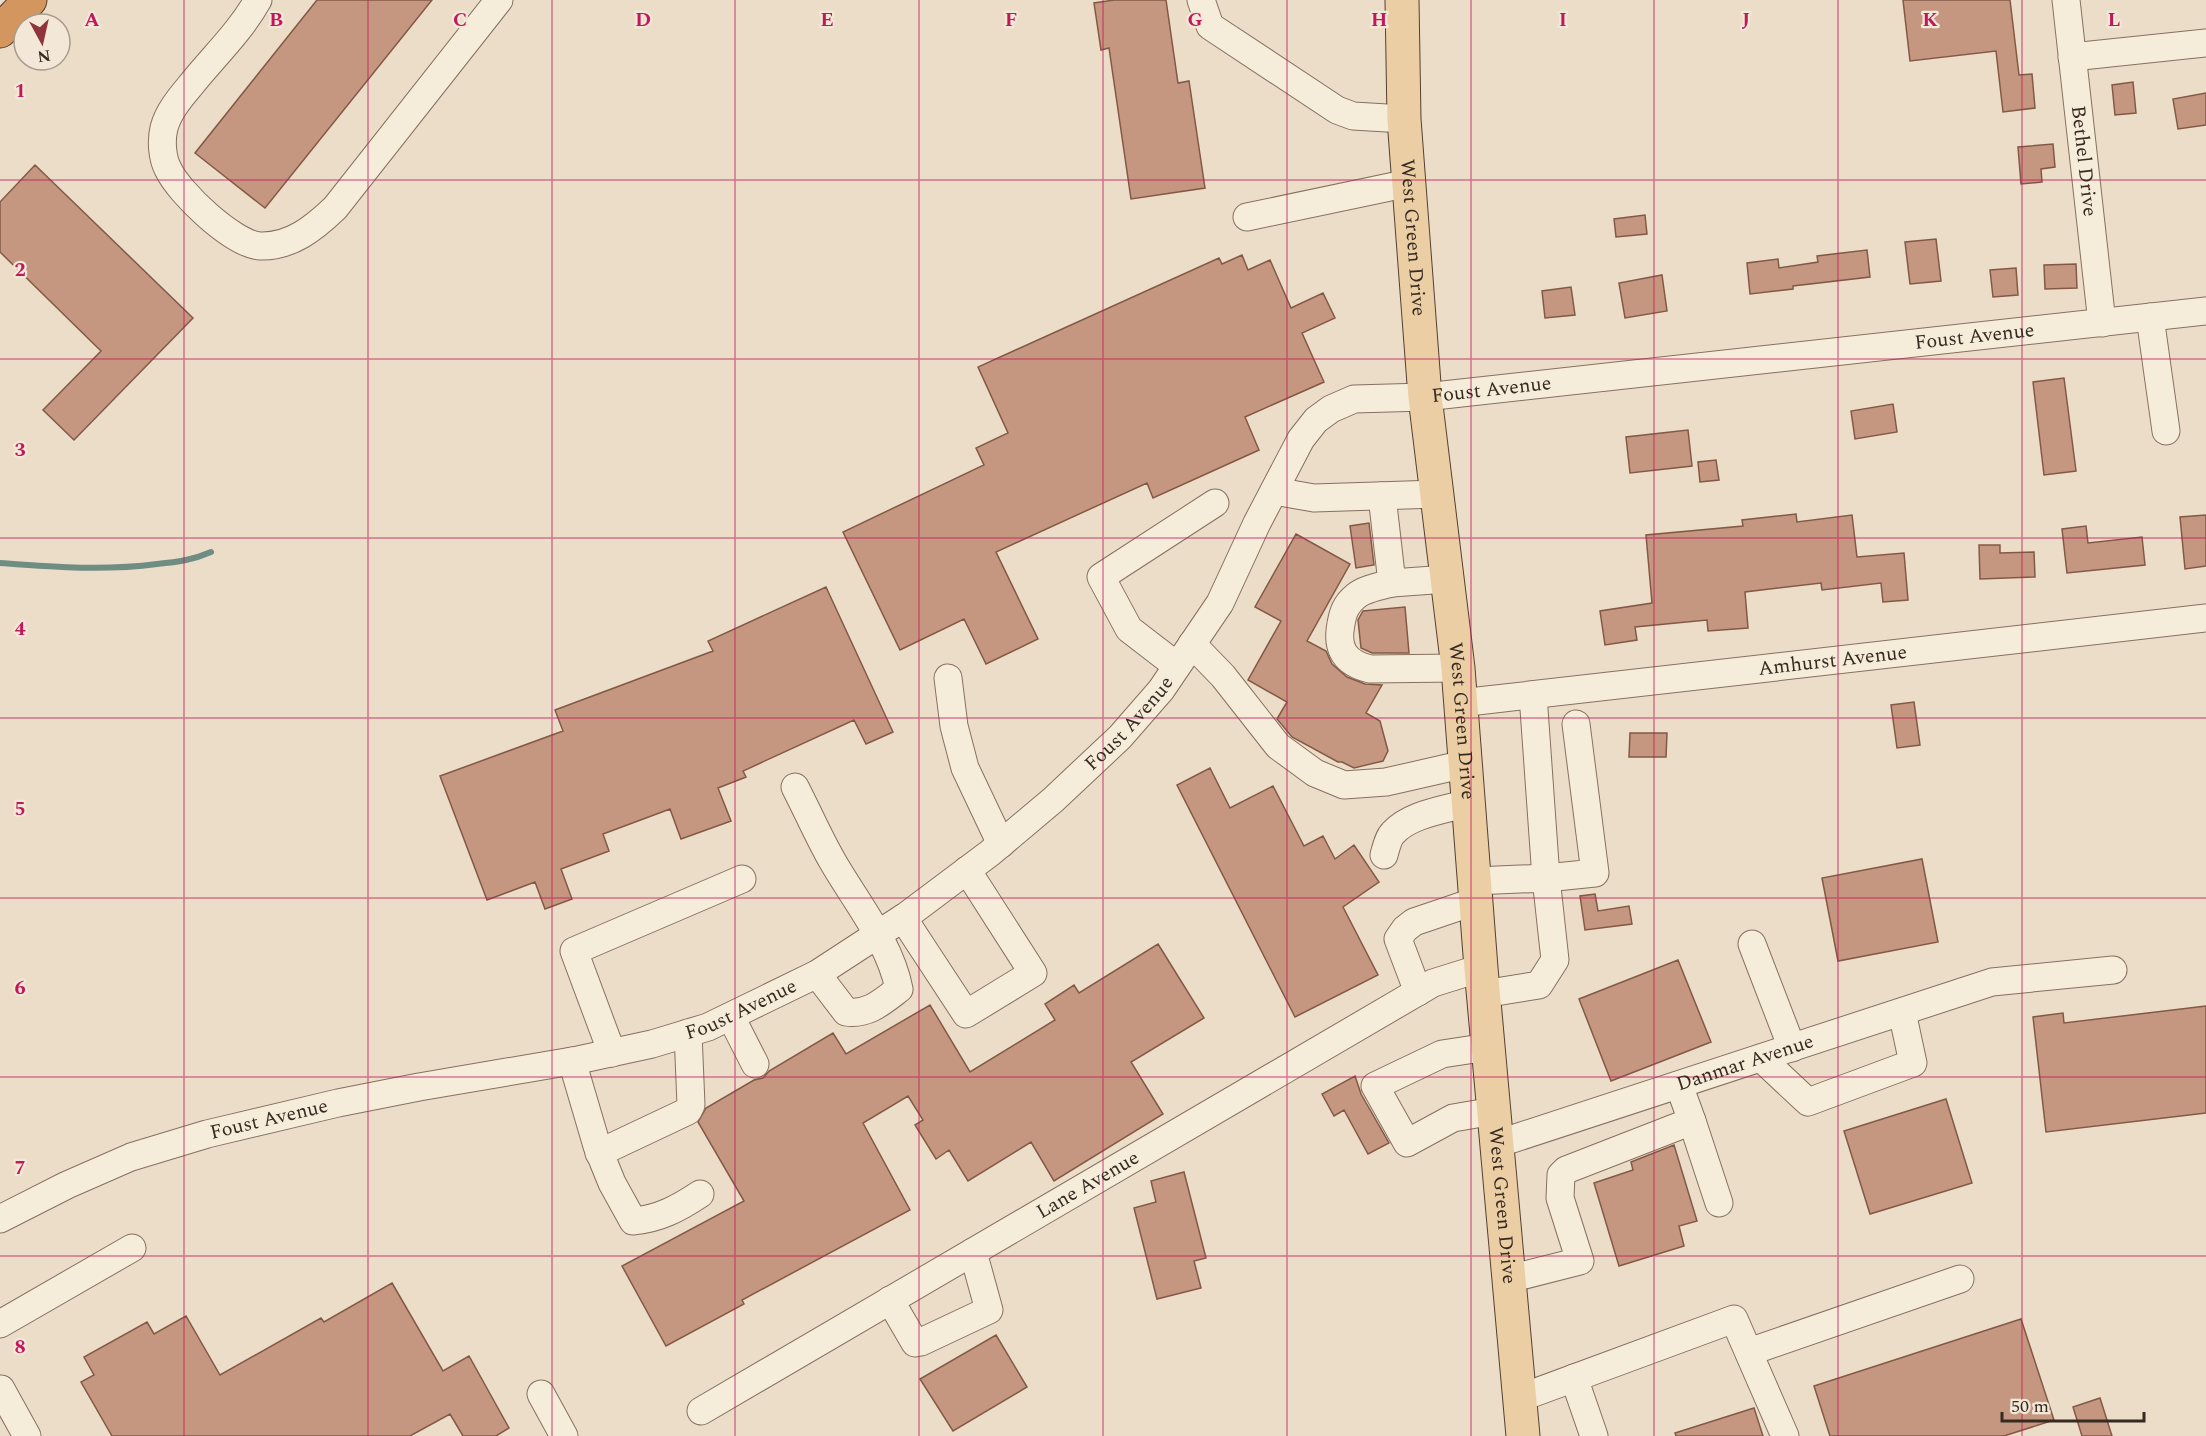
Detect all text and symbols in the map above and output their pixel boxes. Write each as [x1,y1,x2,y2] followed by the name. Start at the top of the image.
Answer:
[84,5,100,35] text: A
[269,5,283,35] text: B
[453,5,467,35] text: C
[635,5,651,35] text: D
[820,5,834,35] text: E
[1005,5,1017,35] text: F
[1187,5,1203,35] text: G
[1371,5,1387,35] text: H
[1559,5,1567,35] text: I
[1742,5,1750,35] text: J
[1922,5,1938,35] text: K
[2108,5,2120,35] text: L
[12,12,72,72] north arrow
[36,43,52,69] text: N
[14,76,26,106] text: 1
[2063,104,2105,218] street label: Bethel Drive
[1392,158,1434,317] street label: West Green Drive
[14,255,26,285] text: 2
[1913,315,2036,358] street label: Foust Avenue
[1430,368,1553,411] street label: Foust Avenue
[14,435,26,465] text: 3
[14,614,26,644] text: 4
[1757,637,1909,684] street label: Amhurst Avenue
[1440,641,1483,801] street label: West Green Drive
[1078,670,1181,778] street label: Foust Avenue
[14,794,26,824] text: 5
[681,971,802,1048] street label: Foust Avenue
[14,973,26,1003] text: 6
[1673,1026,1818,1099] street label: Danmar Avenue
[207,1091,331,1148] street label: Foust Avenue
[1480,1125,1524,1285] street label: West Green Drive
[1031,1143,1145,1227] street label: Lane Avenue
[14,1153,26,1183] text: 7
[14,1332,26,1362] text: 8
[2002,1385,2144,1423] scale bar
[2011,1393,2049,1420] text: 50 m

